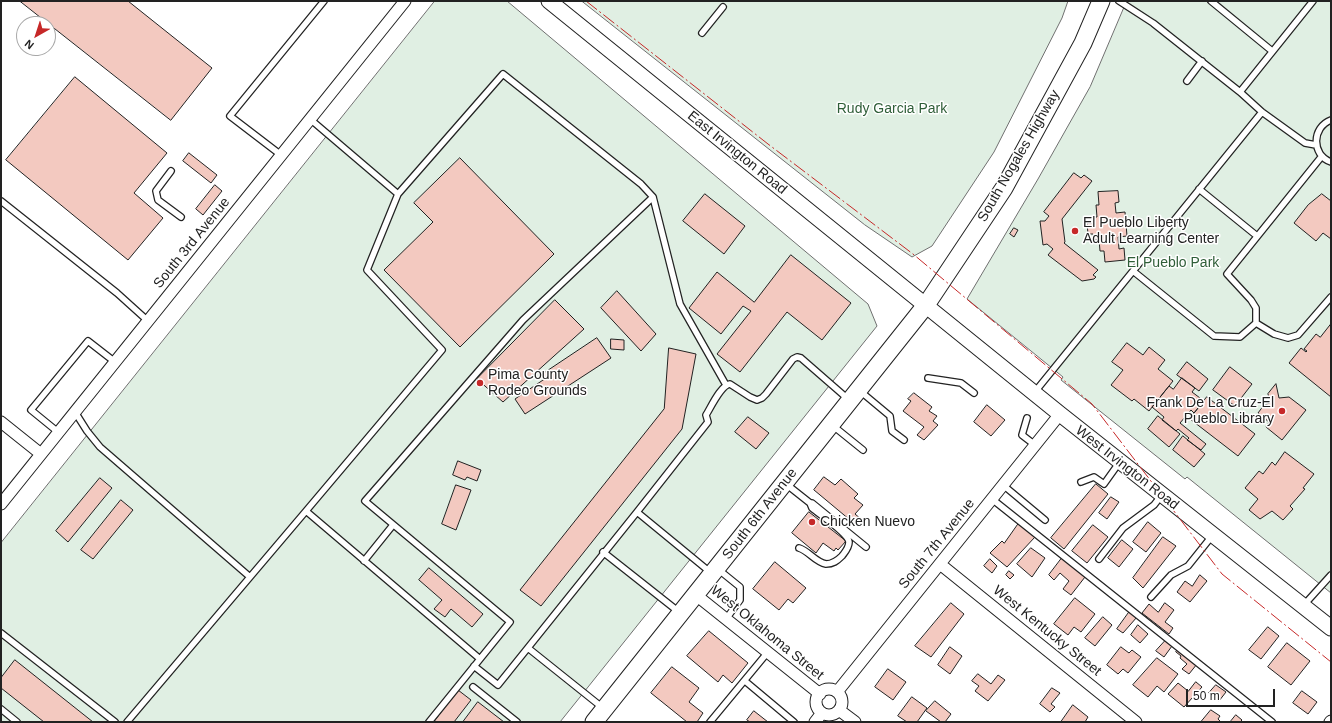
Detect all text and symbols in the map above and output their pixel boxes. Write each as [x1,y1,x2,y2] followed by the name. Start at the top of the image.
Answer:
[16,16,56,56] north arrow
[22,37,36,52] text: N
[974,87,1064,225] street label: South Nogales Highway
[837,101,947,117] park label: Rudy Garcia Park
[684,108,790,198] street label: East Irvington Road
[150,194,234,292] street label: South 3rd Avenue
[1083,215,1219,248] place label: El Pueblo Liberty Adult Learning Center
[1070,226,1080,236] marker: El Pueblo Liberty Adult Learning Center
[1127,255,1219,271] park label: El Pueblo Park
[488,367,587,400] place label: Pima County Rodeo Grounds
[475,378,485,388] marker: Pima County Rodeo Grounds
[1146,395,1274,428] place label: Frank De La Cruz-El Pueblo Library
[1277,406,1287,416] marker: Frank De La Cruz-El Pueblo Library
[1072,422,1182,514] street label: West Irvington Road
[719,465,801,563] street label: South 6th Avenue
[896,496,978,592] street label: South 7th Avenue
[820,514,915,530] place label: Chicken Nuevo
[807,517,817,527] marker: Chicken Nuevo
[707,582,827,684] street label: West Oklahoma Street
[990,582,1104,680] street label: West Kentucky Street
[1188,681,1277,707] scale bar
[1193,689,1220,703] text: 50 m

